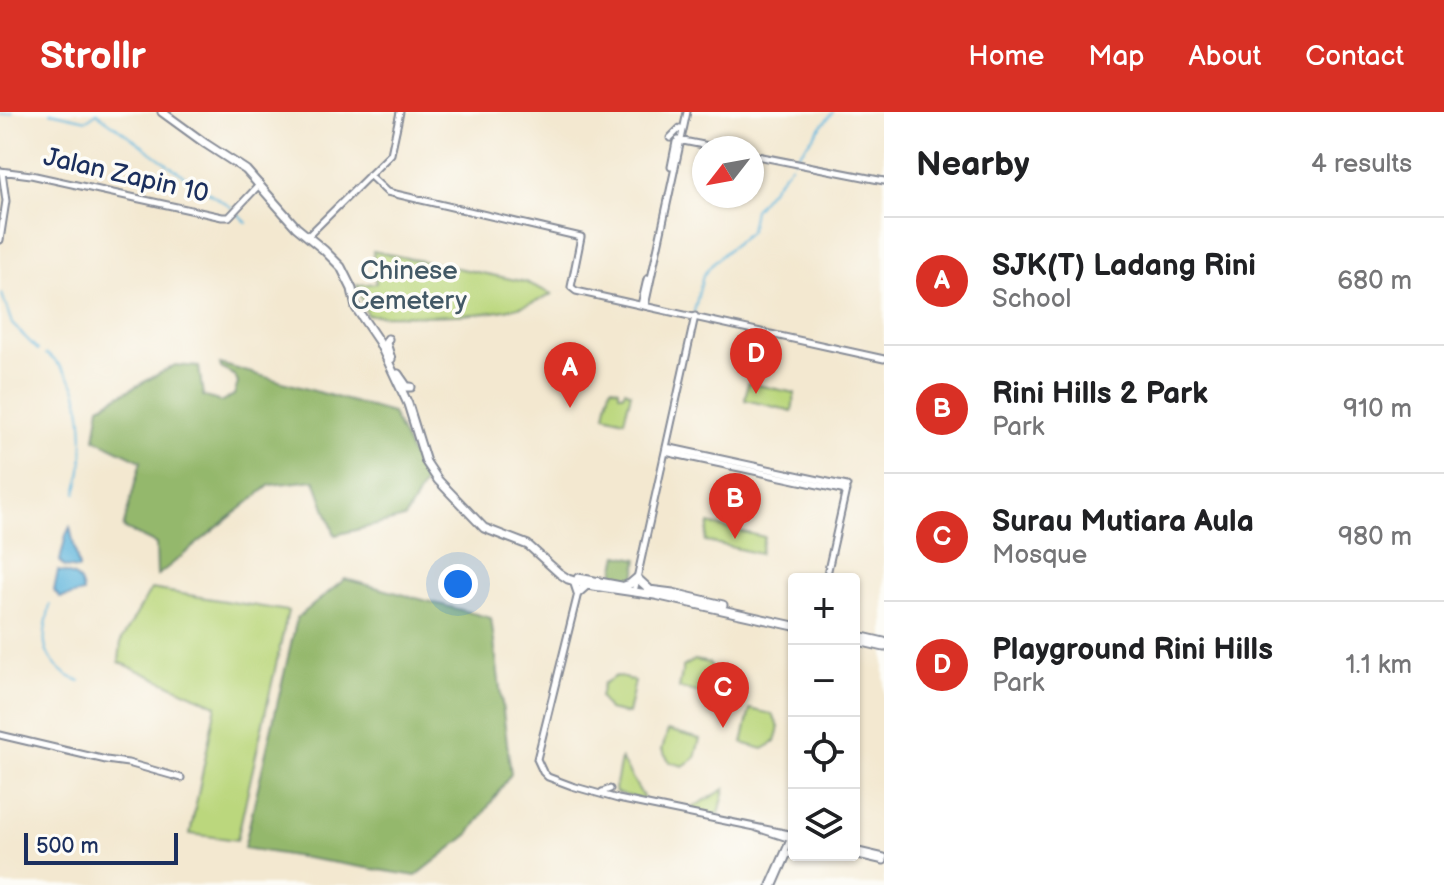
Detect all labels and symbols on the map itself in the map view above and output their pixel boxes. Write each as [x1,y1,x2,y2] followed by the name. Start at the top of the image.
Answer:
[692,136,764,208] north arrow
[40,142,212,210] street label: Jalan Zapin 10
[351,256,467,317] park label: Chinese Cemetery
[730,328,782,394] pin: D
[544,342,596,408] pin: A
[709,473,761,539] pin: B
[438,564,478,604] your location
[697,662,749,728] pin: C
[24,829,178,865] scale bar

